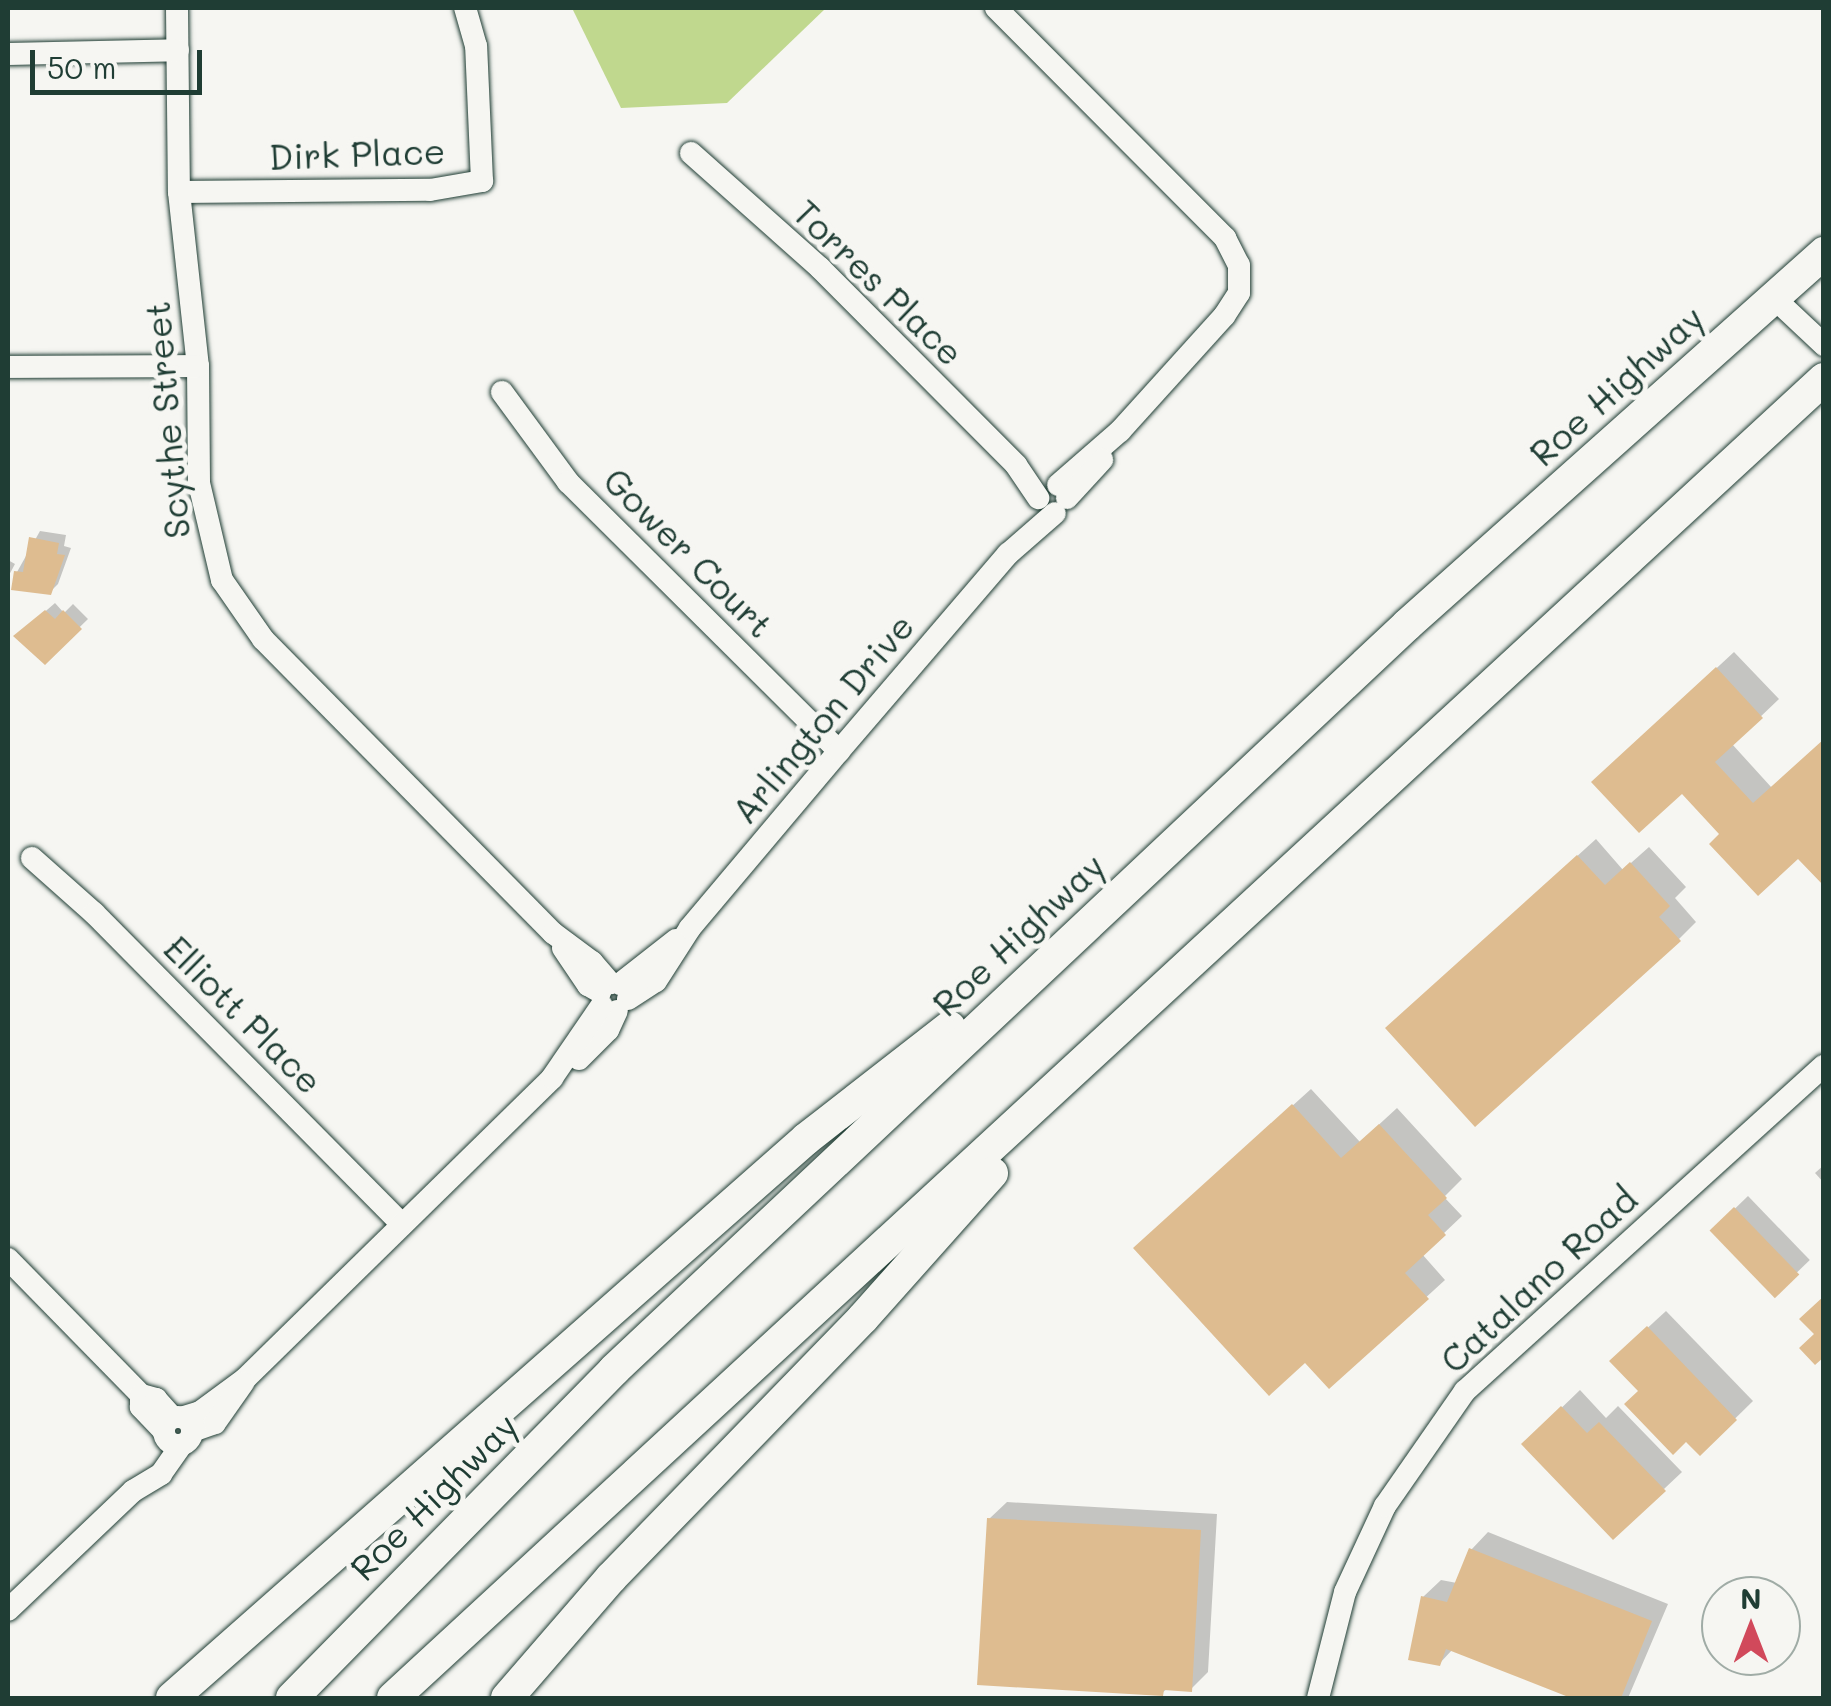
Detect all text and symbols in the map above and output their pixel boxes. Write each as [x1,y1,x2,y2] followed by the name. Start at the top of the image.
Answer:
[35,30,208,92] scale bar
[47,47,117,87] text: 50 m
[268,129,446,177] street label: Dirk Place
[785,191,973,373] street label: Torres Place
[1521,296,1711,474] street label: Roe Highway
[135,300,197,540] street label: Scythe Street
[596,459,782,645] street label: Gower Court
[722,605,922,831] street label: Arlington Drive
[924,844,1112,1024] street label: Roe Highway
[157,927,331,1101] street label: Elliott Place
[1431,1177,1645,1381] street label: Catalano Road
[341,1404,525,1588] street label: Roe Highway
[1701,1576,1801,1676] north arrow
[1740,1580,1762,1616] text: N

